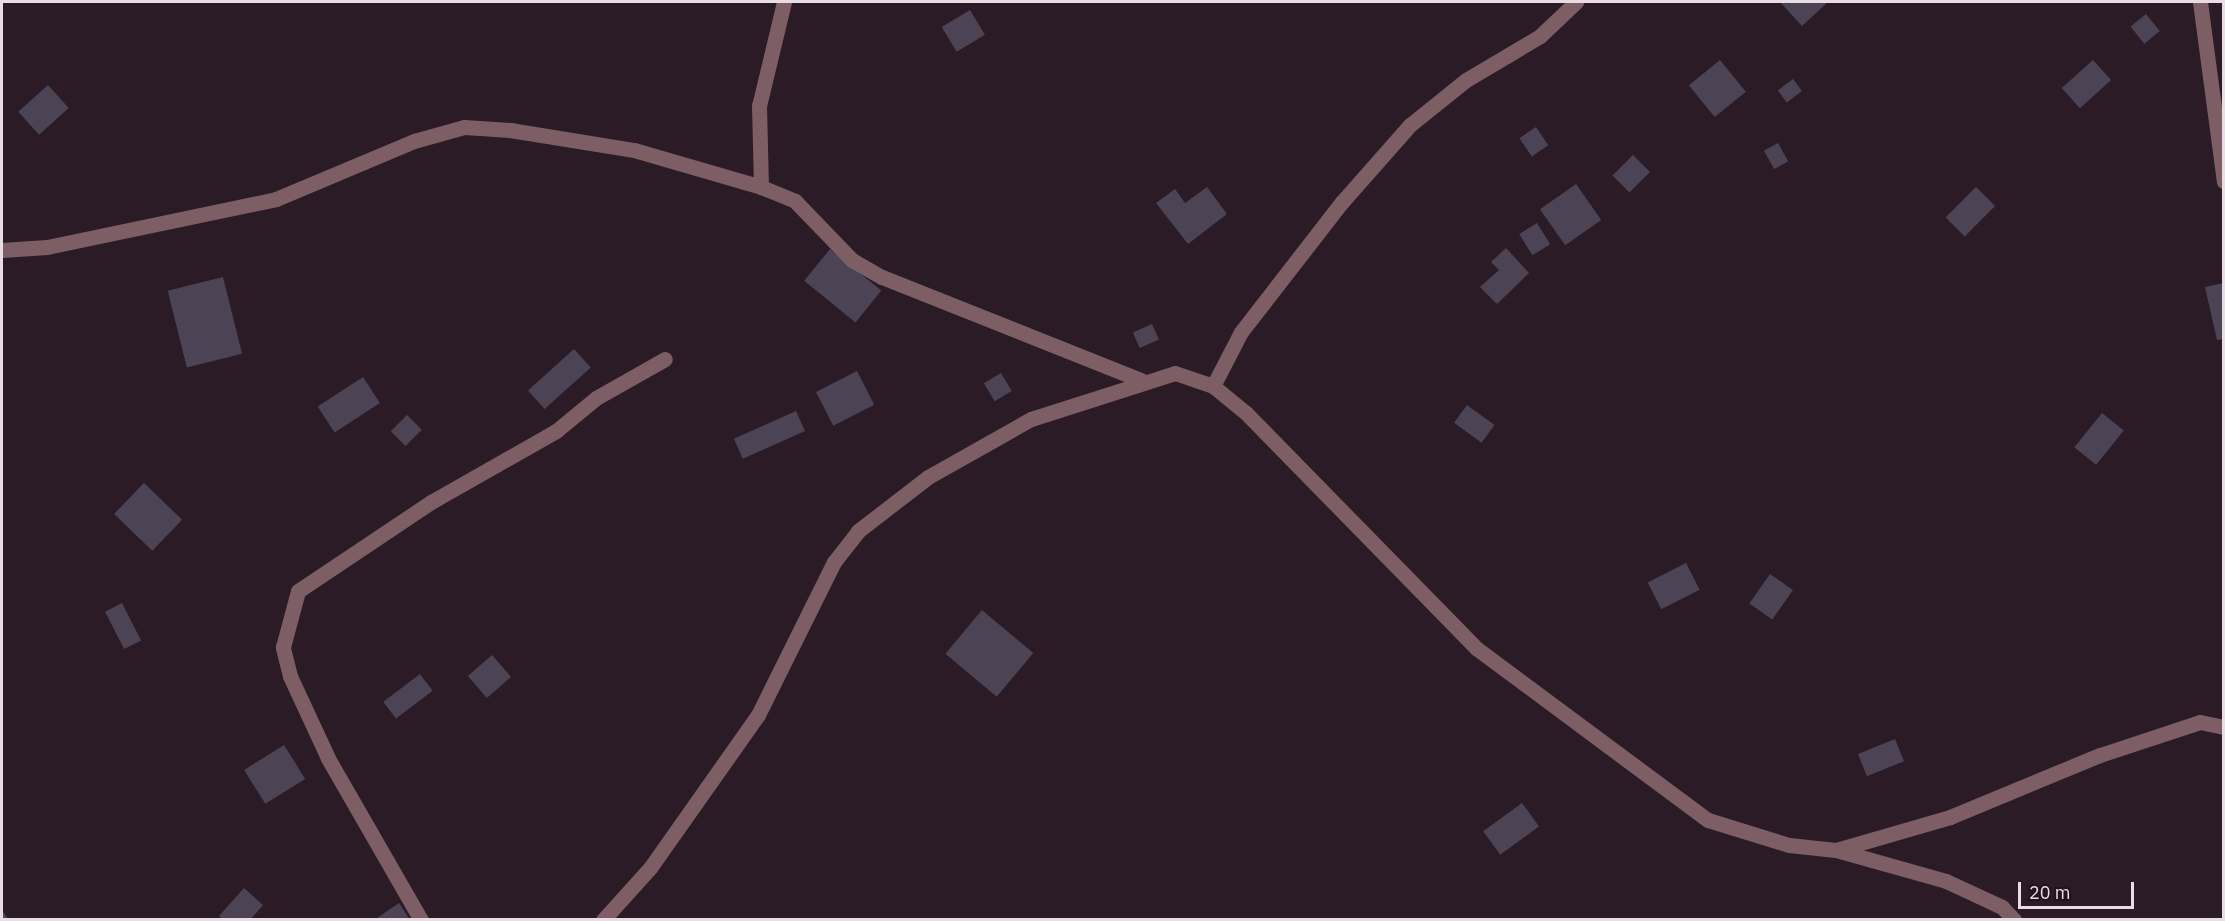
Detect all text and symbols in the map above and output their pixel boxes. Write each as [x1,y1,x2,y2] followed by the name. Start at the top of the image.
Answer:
[2021,870,2136,908] scale bar
[2029,881,2071,904] text: 20 m

